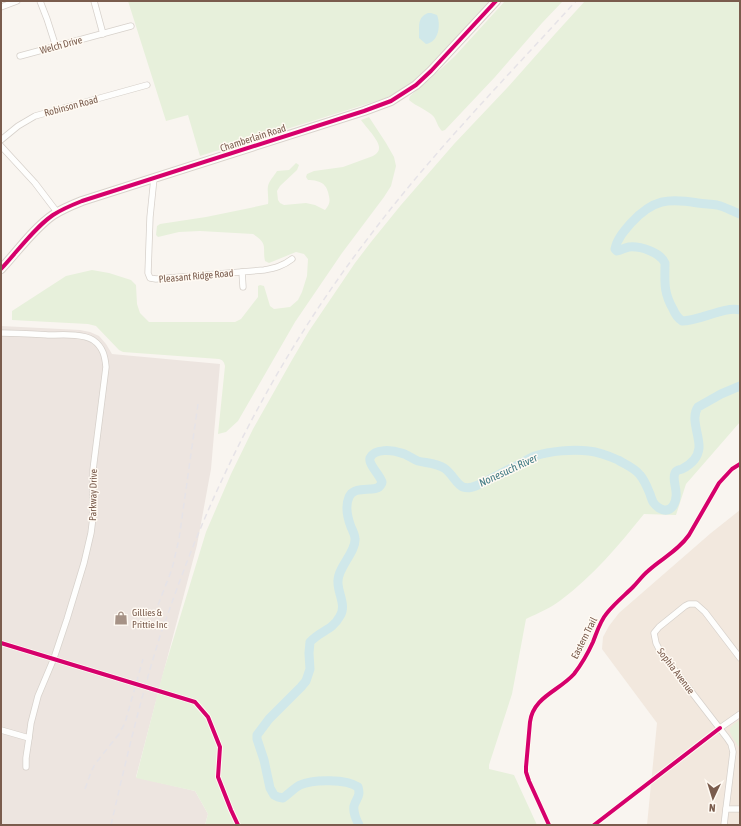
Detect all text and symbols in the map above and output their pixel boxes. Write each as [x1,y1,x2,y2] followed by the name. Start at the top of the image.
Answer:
[39,34,84,56] street label: Welch Drive
[43,93,99,118] street label: Robinson Road
[219,122,287,154] street label: Chamberlain Road
[158,267,234,285] street label: Pleasant Ridge Road
[477,451,540,489] water label: Nonesuch River
[87,468,99,521] street label: Parkway Drive
[132,607,168,630] place label: Gillies & Prittie Inc
[113,610,129,626] shop icon: Gillies & Prittie Inc
[569,615,599,661] street label: Eastern Trail
[655,646,697,696] street label: Sophia Avenue
[693,778,733,818] north arrow
[709,802,716,814] text: N

